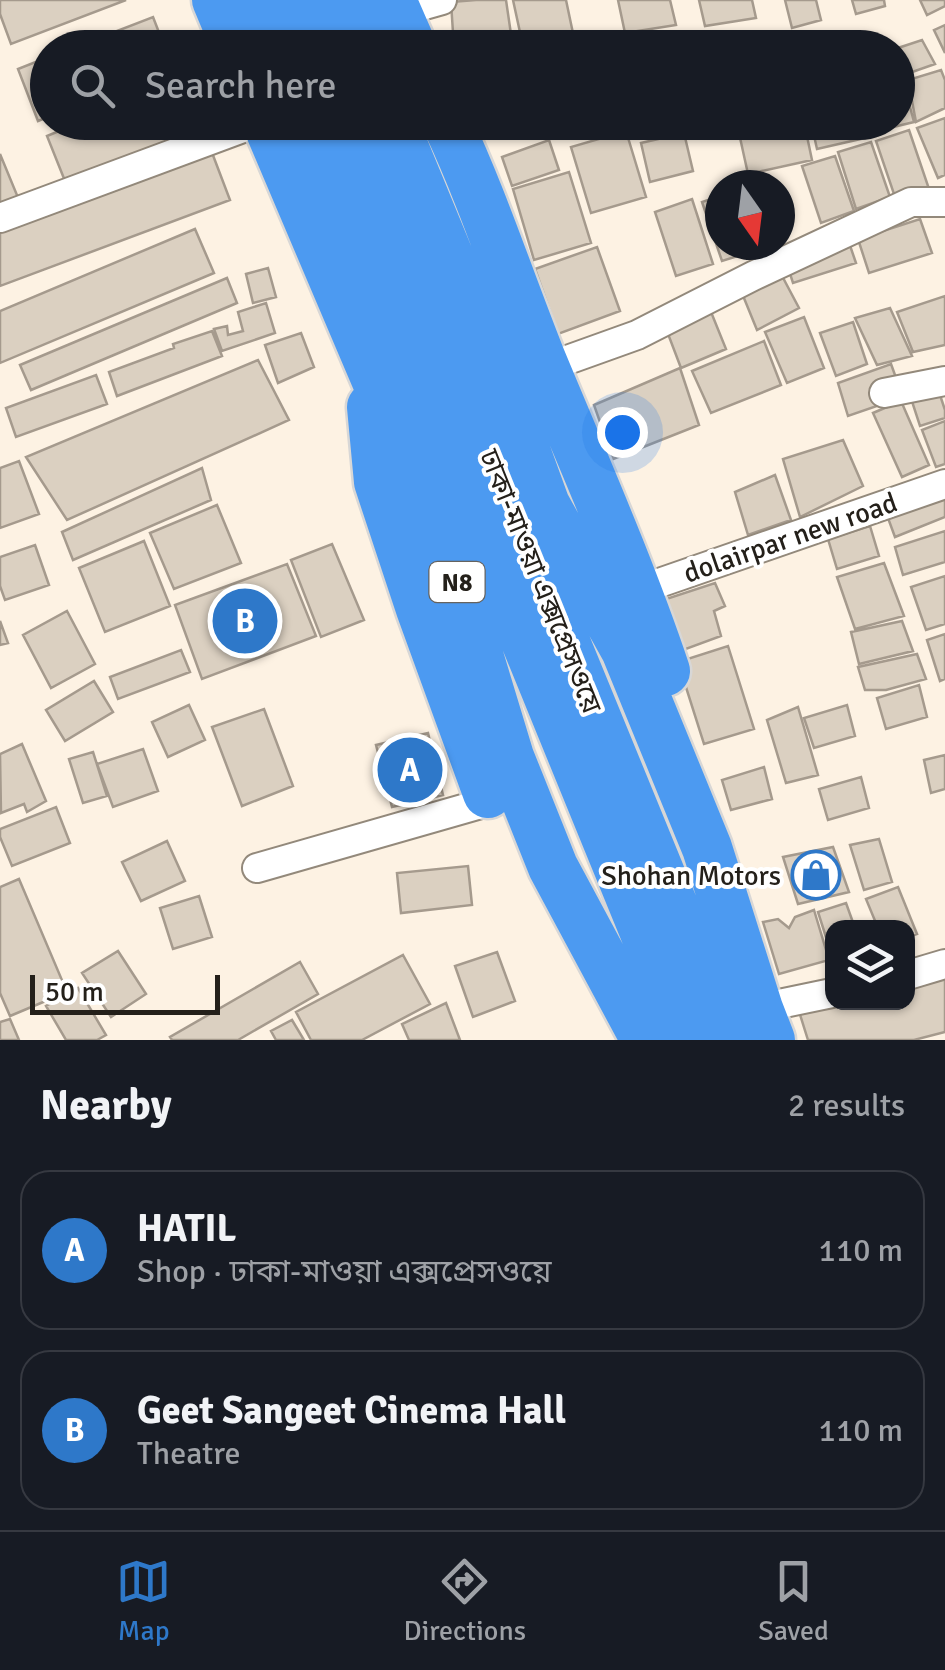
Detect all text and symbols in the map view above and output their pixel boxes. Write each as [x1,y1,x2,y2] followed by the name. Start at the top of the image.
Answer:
[30,30,915,140] search box
[65,58,120,113] icon: search
[145,62,337,109] text: Search here
[705,170,795,260] north arrow
[597,407,648,458] your location
[471,443,609,719] street label: ঢাকা-মাওয়া এক্সপ্রেসওয়ে
[679,485,902,590] street label: dolairpar new road
[430,562,484,602] road number: N8
[212,584,278,658] pin: B
[378,732,442,808] pin: A
[790,849,842,901] shop icon: Shohan Motors
[601,859,781,893] place label: Shohan Motors
[825,920,915,1010] map controls
[825,920,915,1010] button: layers
[30,970,220,1014] scale bar
[45,975,104,1009] text: 50 m
[40,1080,172,1131] text: Nearby
[788,1086,905,1125] text: 2 results
[137,1205,236,1252] text: HATIL
[64,1231,85,1270] text: A
[819,1231,903,1270] text: 110 m
[137,1252,552,1291] text: Shop · ঢাকা-মাওয়া এক্সপ্রেসওয়ে
[137,1387,566,1434] text: Geet Sangeet Cinema Hall
[65,1411,84,1450] text: B
[819,1411,903,1450] text: 110 m
[137,1434,240,1473] text: Theatre
[116,1554,171,1648] tab: Map
[404,1554,526,1648] tab: Directions
[758,1554,829,1648] tab: Saved

